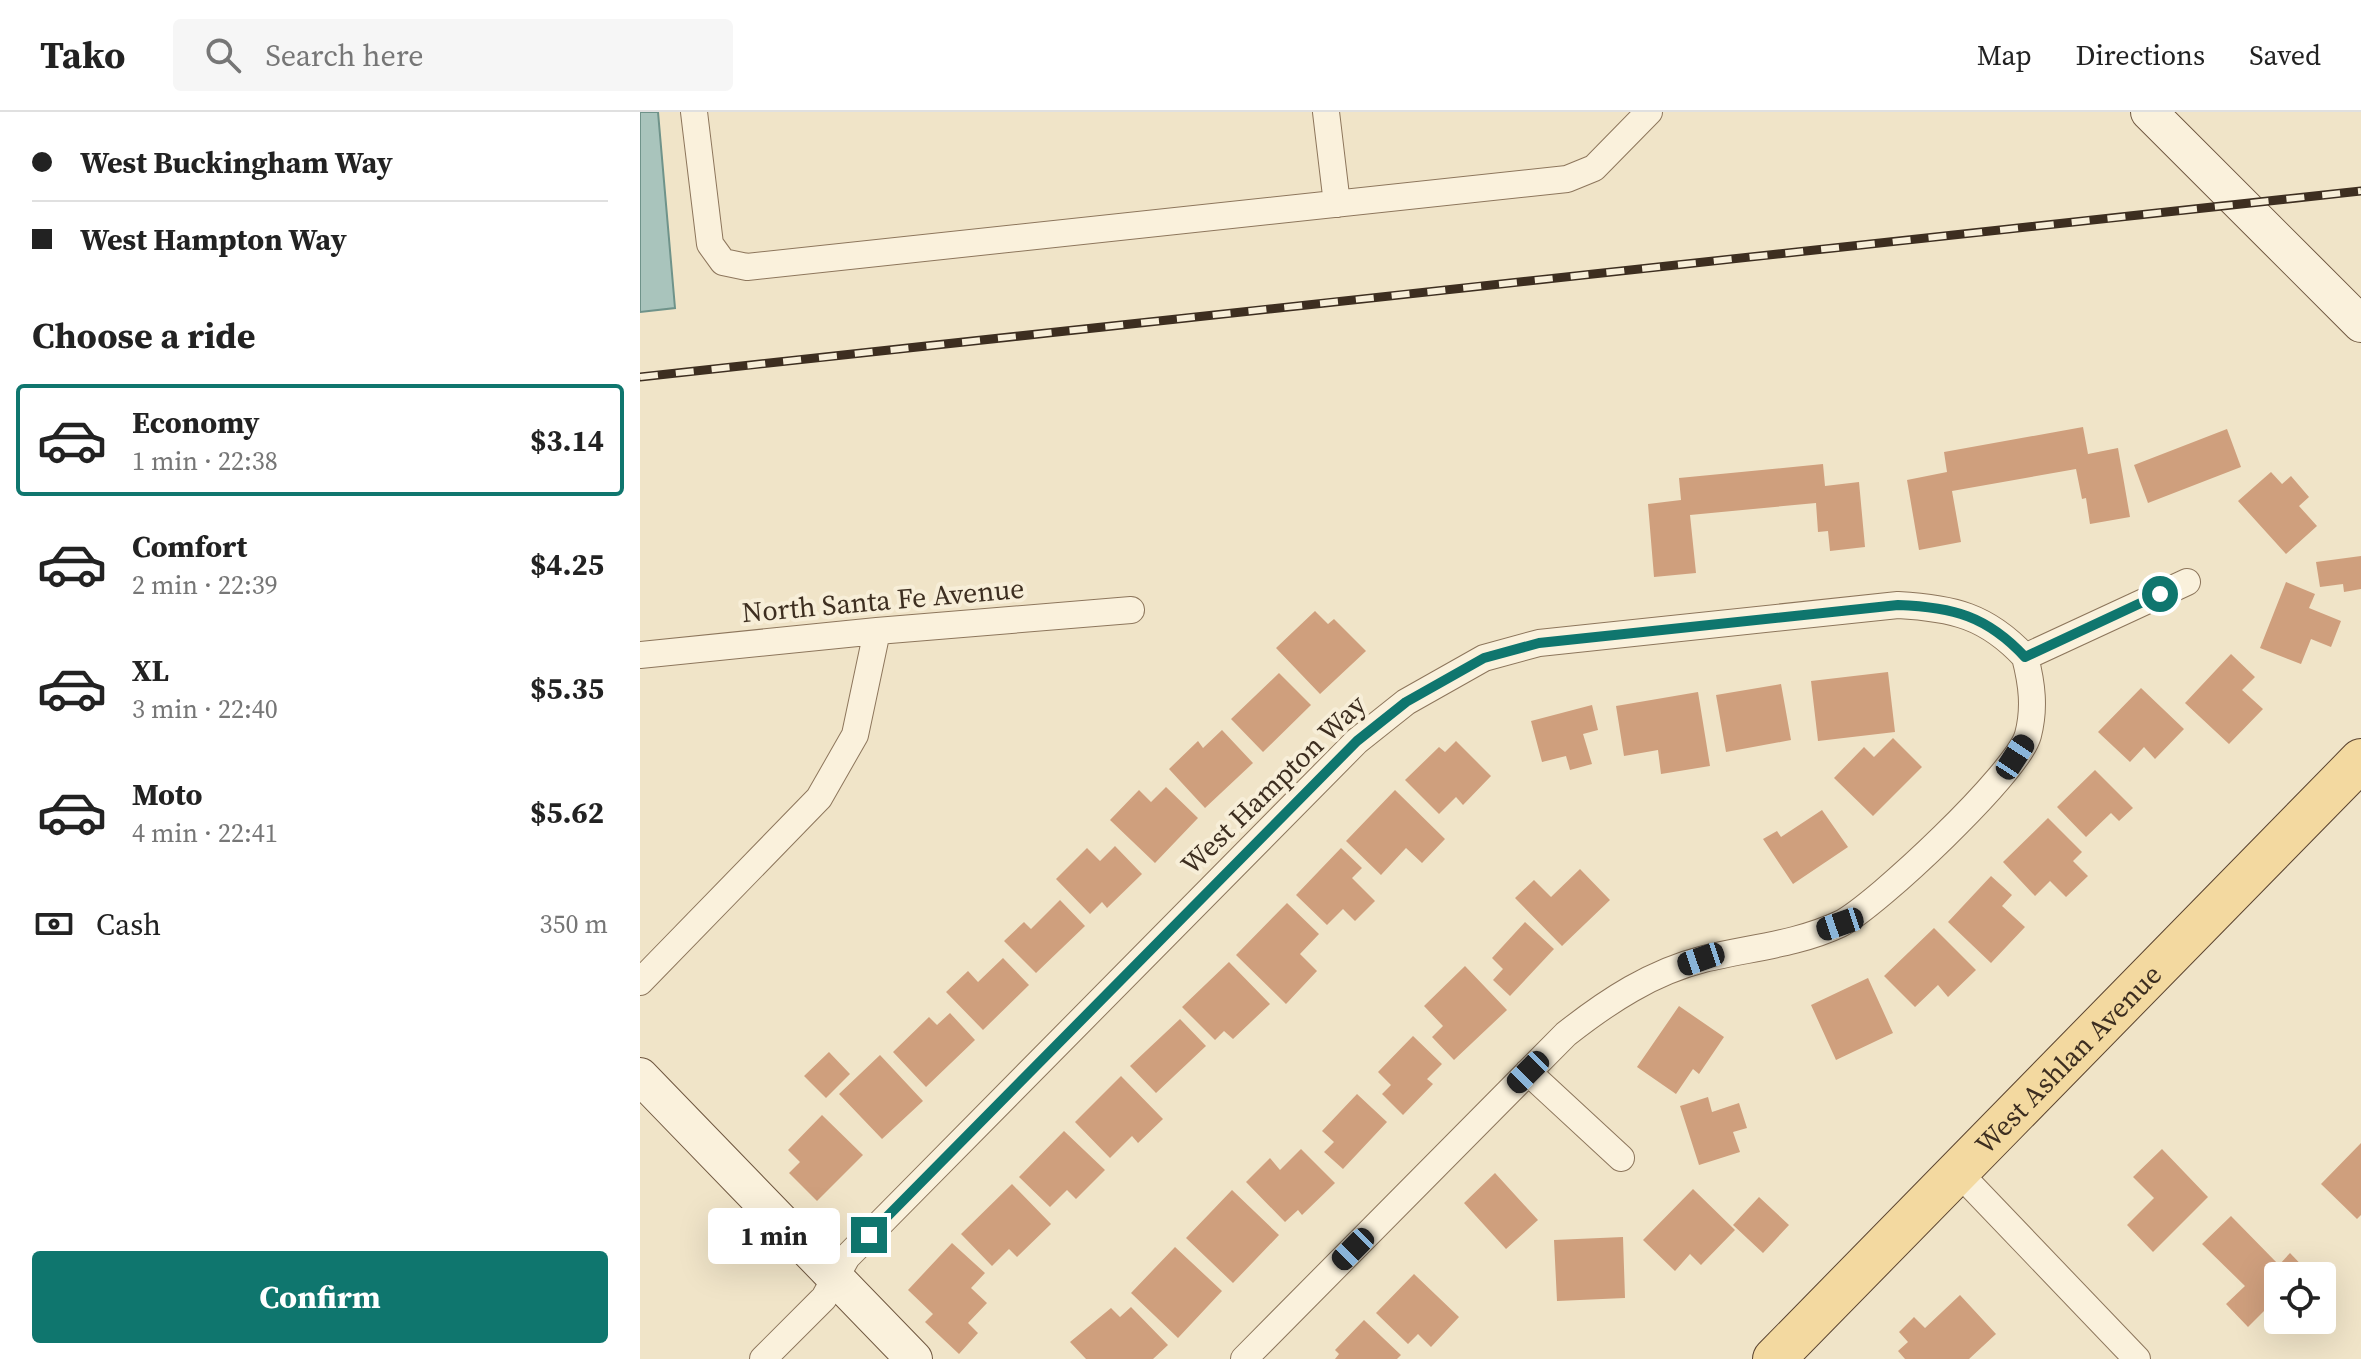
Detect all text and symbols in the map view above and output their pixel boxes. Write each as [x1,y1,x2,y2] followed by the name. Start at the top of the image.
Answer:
[173,19,733,91] search box
[40,29,125,81] text: Tako
[201,33,245,77] icon: search
[265,35,424,76] text: Search here
[1977,36,2032,74] text: Map
[2076,36,2205,74] text: Directions
[2249,36,2321,74] text: Saved
[80,142,393,183] text: West Buckingham Way
[80,219,347,260] text: West Hampton Way
[32,311,255,360] text: Choose a ride
[132,402,260,443] text: Economy
[36,404,108,476] icon: car
[530,420,604,461] text: $3.14
[132,443,278,479] text: 1 min · 22:38
[132,526,247,567] text: Comfort
[36,528,108,600] icon: car
[530,544,604,585] text: $4.25
[132,567,278,603] text: 2 min · 22:39
[740,569,1026,631] street label: North Santa Fe Avenue
[2142,576,2178,612] route start
[132,650,169,691] text: XL
[36,652,108,724] icon: car
[530,668,604,709] text: $5.35
[1172,685,1374,882] street label: West Hampton Way
[132,691,278,727] text: 3 min · 22:40
[1992,730,2038,784] car
[132,774,203,815] text: Moto
[36,776,108,848] icon: car
[530,792,604,833] text: $5.62
[132,815,278,851] text: 4 min · 22:41
[32,902,76,946] icon: cash
[96,904,161,945] text: Cash
[1813,905,1867,943] car
[540,906,608,942] text: 350 m
[1674,940,1728,978] car
[1966,956,2170,1162] street label: West Ashlan Avenue
[1503,1047,1553,1097] car
[709,1207,841,1263] callout: 1 min
[851,1217,887,1253] route end
[740,1218,808,1254] text: 1 min
[1328,1224,1378,1274] car
[32,1251,608,1343] button: Confirm
[2264,1262,2336,1334] map controls
[2264,1262,2336,1334] button: locate

